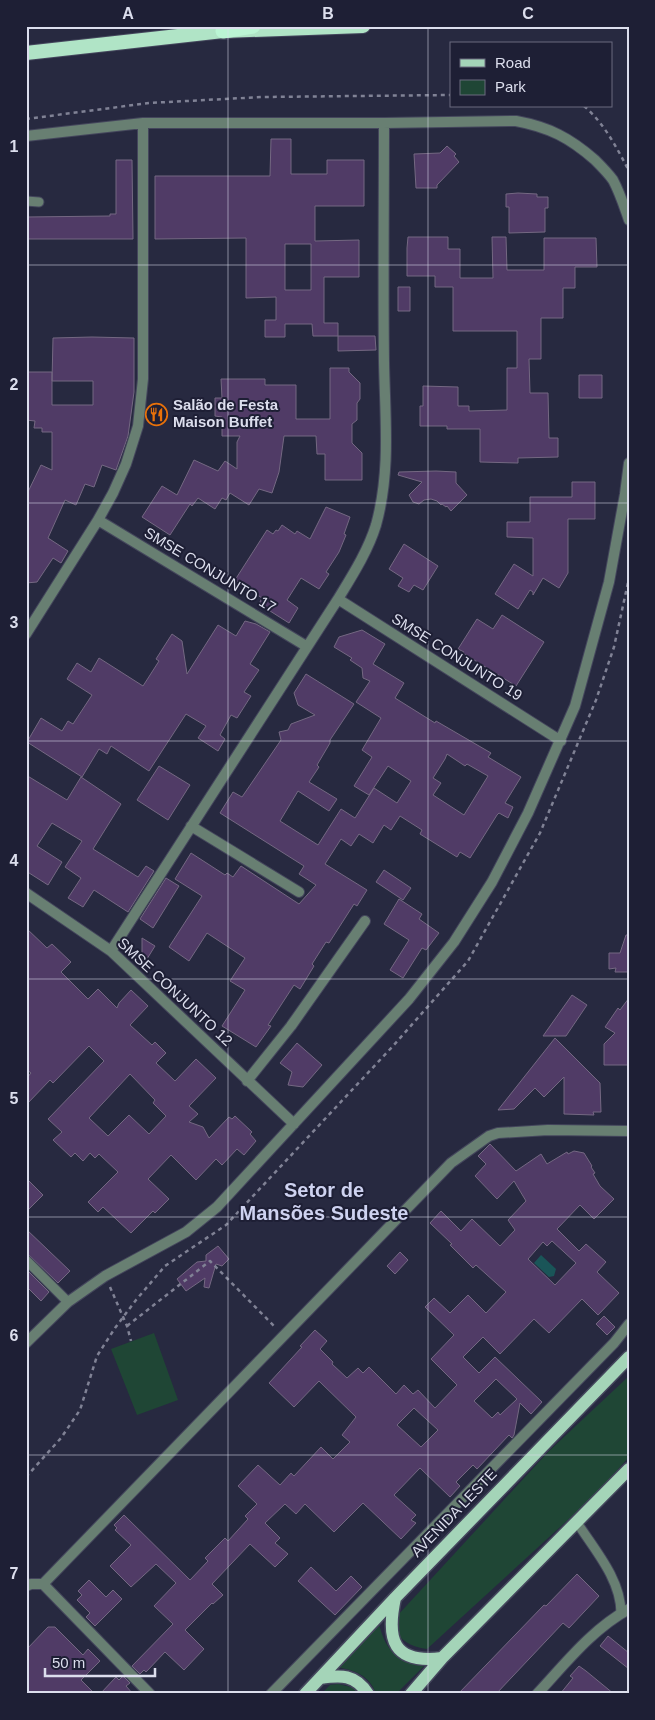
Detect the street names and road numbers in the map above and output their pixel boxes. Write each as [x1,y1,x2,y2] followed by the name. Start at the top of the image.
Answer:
[141,524,279,616] street label: SMSE CONJUNTO 17
[389,609,526,704] street label: SMSE CONJUNTO 19
[114,934,236,1049] street label: SMSE CONJUNTO 12
[407,1465,500,1560] street label: AVENIDA LESTE

